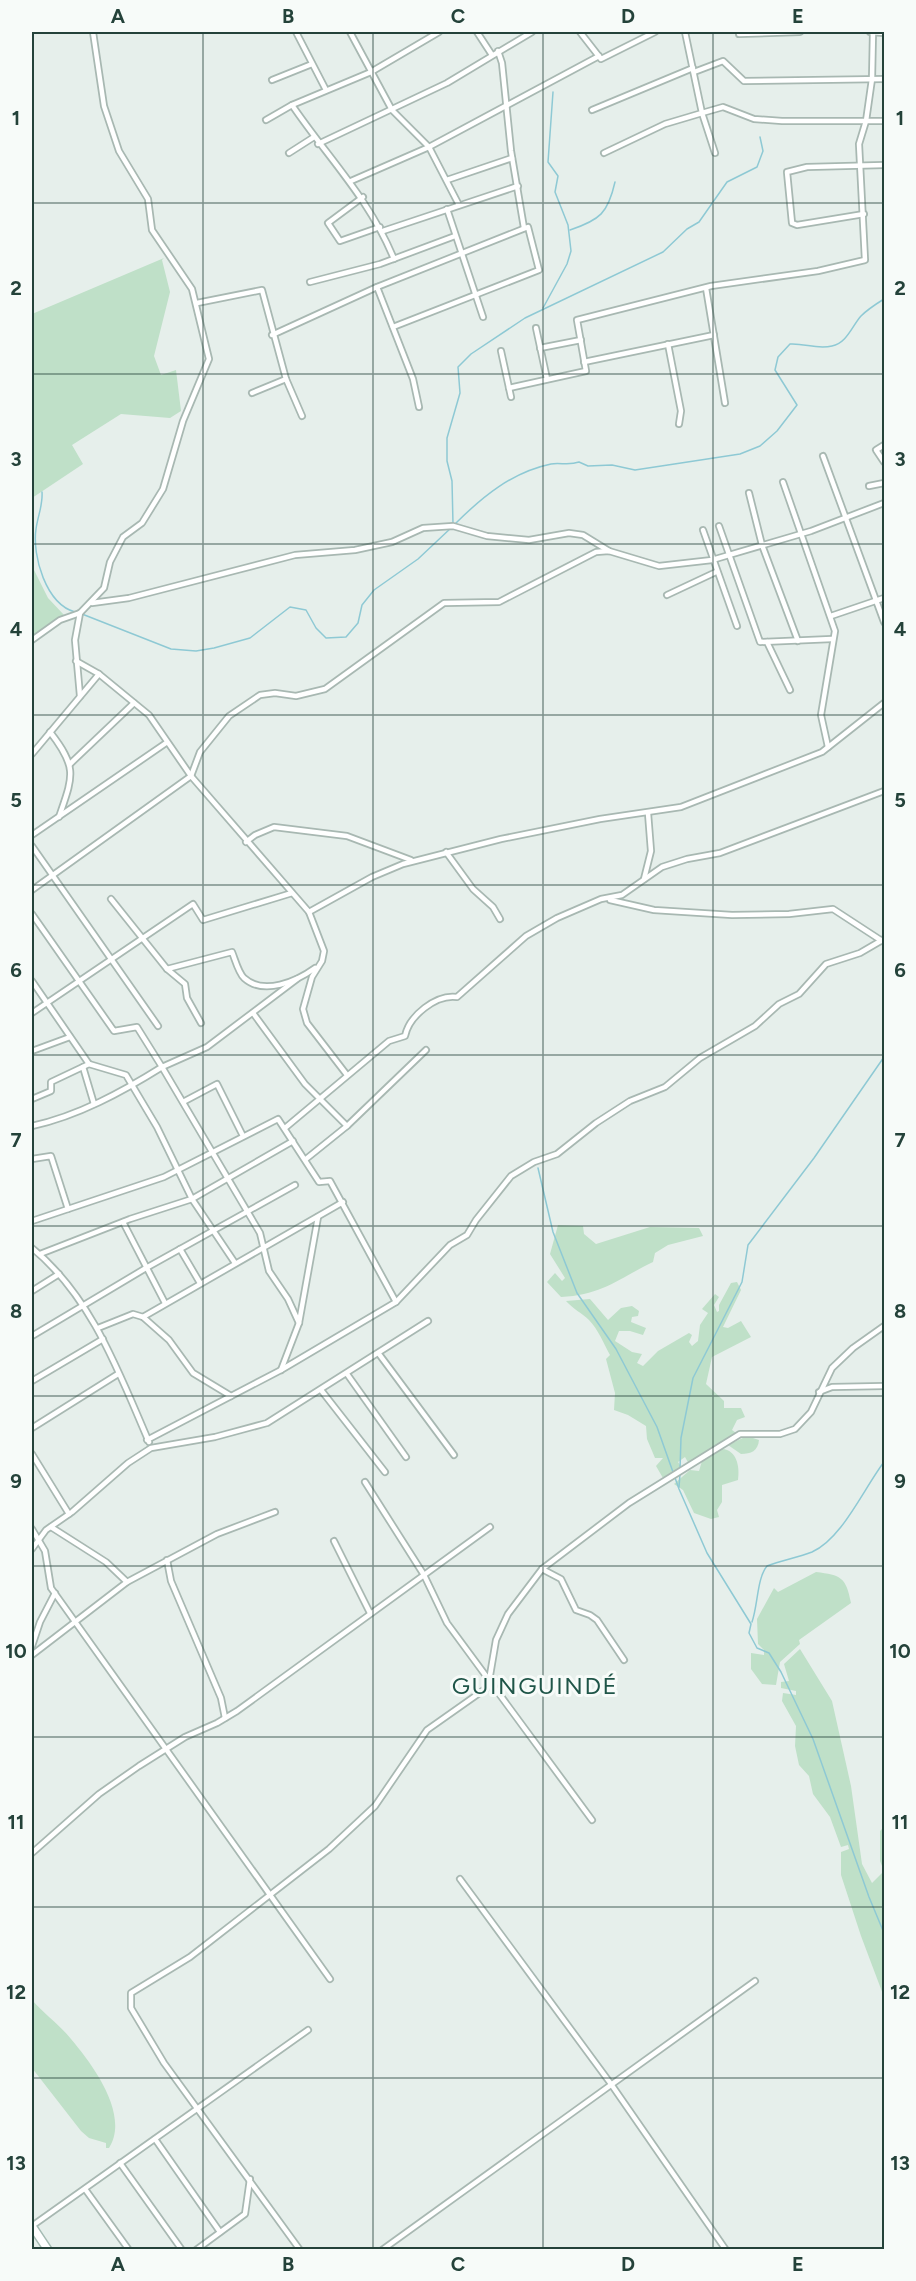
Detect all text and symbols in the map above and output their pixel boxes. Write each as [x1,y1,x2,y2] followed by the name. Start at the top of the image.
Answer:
[111,4,126,28] text: A
[282,4,294,28] text: B
[451,4,465,28] text: C
[621,4,635,28] text: D
[792,4,804,28] text: E
[12,106,20,130] text: 1
[896,106,904,130] text: 1
[10,276,22,300] text: 2
[894,276,906,300] text: 2
[10,447,22,471] text: 3
[894,447,906,471] text: 3
[10,617,23,641] text: 4
[894,617,907,641] text: 4
[10,788,22,812] text: 5
[894,788,906,812] text: 5
[10,958,22,982] text: 6
[894,958,906,982] text: 6
[10,1128,22,1152] text: 7
[894,1128,906,1152] text: 7
[10,1299,22,1323] text: 8
[894,1299,906,1323] text: 8
[10,1469,22,1493] text: 9
[894,1469,906,1493] text: 9
[5,1639,27,1663] text: 10
[889,1639,911,1663] text: 10
[452,1671,618,1700] district label: GUINGUINDÉ
[8,1810,24,1834] text: 11
[892,1810,908,1834] text: 11
[6,1980,26,2004] text: 12
[890,1980,910,2004] text: 12
[6,2151,26,2175] text: 13
[890,2151,910,2175] text: 13
[111,2252,126,2276] text: A
[282,2252,294,2276] text: B
[451,2252,465,2276] text: C
[621,2252,635,2276] text: D
[792,2252,804,2276] text: E

